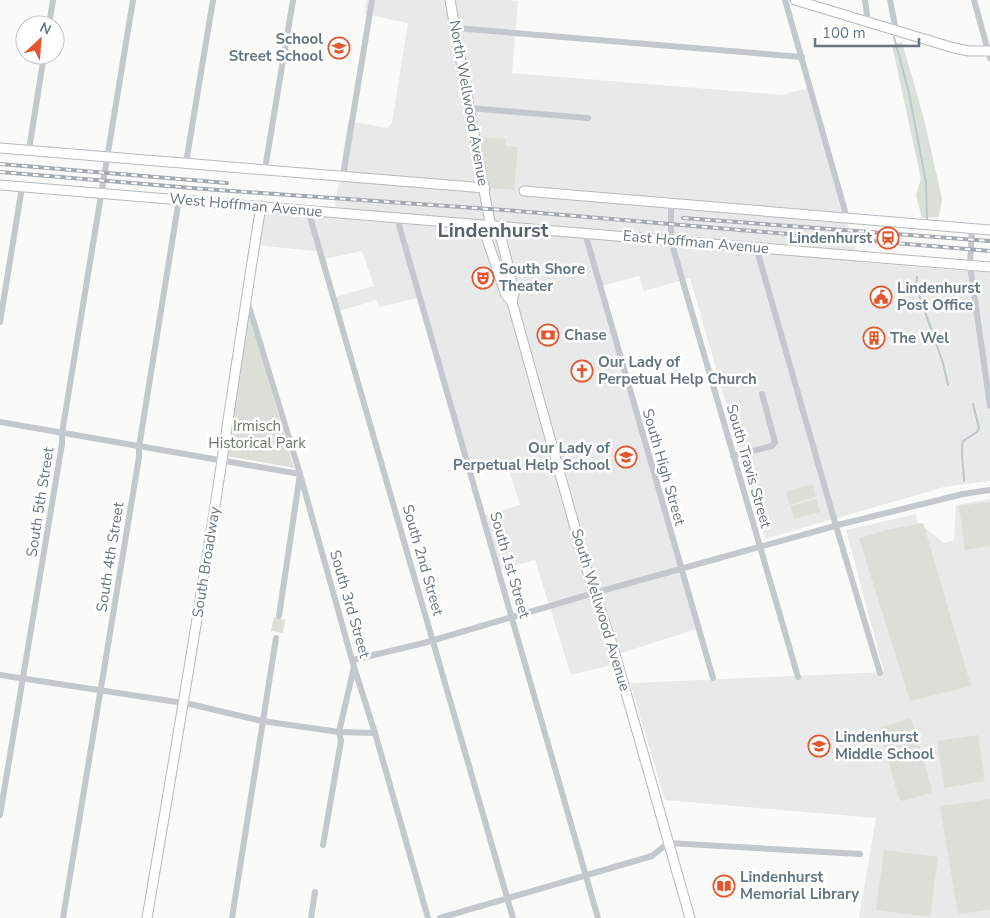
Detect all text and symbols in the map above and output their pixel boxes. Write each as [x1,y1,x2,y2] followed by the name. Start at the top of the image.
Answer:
[15,15,65,65] north arrow
[815,15,919,47] scale bar
[37,18,54,40] text: N
[445,19,493,187] street label: North Wellwood Avenue
[822,23,866,43] text: 100 m
[229,29,323,66] place label: School Street School
[327,36,351,60] school or university icon: School Street School
[169,188,323,222] street label: West Hoffman Avenue
[438,217,549,244] district label: Lindenhurst
[622,226,770,258] street label: East Hoffman Avenue
[876,226,900,250] station icon: Lindenhurst
[789,228,872,248] place label: Lindenhurst
[499,259,585,296] place label: South Shore Theater
[471,266,495,290] theatre icon: South Shore Theater
[897,278,980,315] place label: Lindenhurst Post Office
[869,285,893,309] public building icon: Lindenhurst Post Office
[536,323,560,347] bank icon: Chase
[564,325,607,345] place label: Chase
[862,326,886,350] building icon: The Wel
[890,328,949,348] place label: The Wel
[598,352,757,389] place label: Our Lady of Perpetual Help Church
[570,359,594,383] church icon: Our Lady of Perpetual Help Church
[722,402,776,531] street label: South Travis Street
[638,406,690,528] street label: South High Street
[208,416,306,453] park label: Irmisch Historical Park
[453,438,611,475] place label: Our Lady of Perpetual Help School
[21,445,59,558] street label: South 5th Street
[614,445,638,469] school or university icon: Our Lady of Perpetual Help School
[91,500,129,613] street label: South 4th Street
[398,502,449,619] street label: South 2nd Street
[187,505,225,619] street label: South Broadway
[485,509,535,621] street label: South 1st Street
[567,526,635,694] street label: South Wellwood Avenue
[325,548,375,661] street label: South 3rd Street
[835,727,934,764] place label: Lindenhurst Middle School
[807,734,831,758] school or university icon: Lindenhurst Middle School
[740,867,859,904] place label: Lindenhurst Memorial Library
[712,874,736,898] library icon: Lindenhurst Memorial Library

